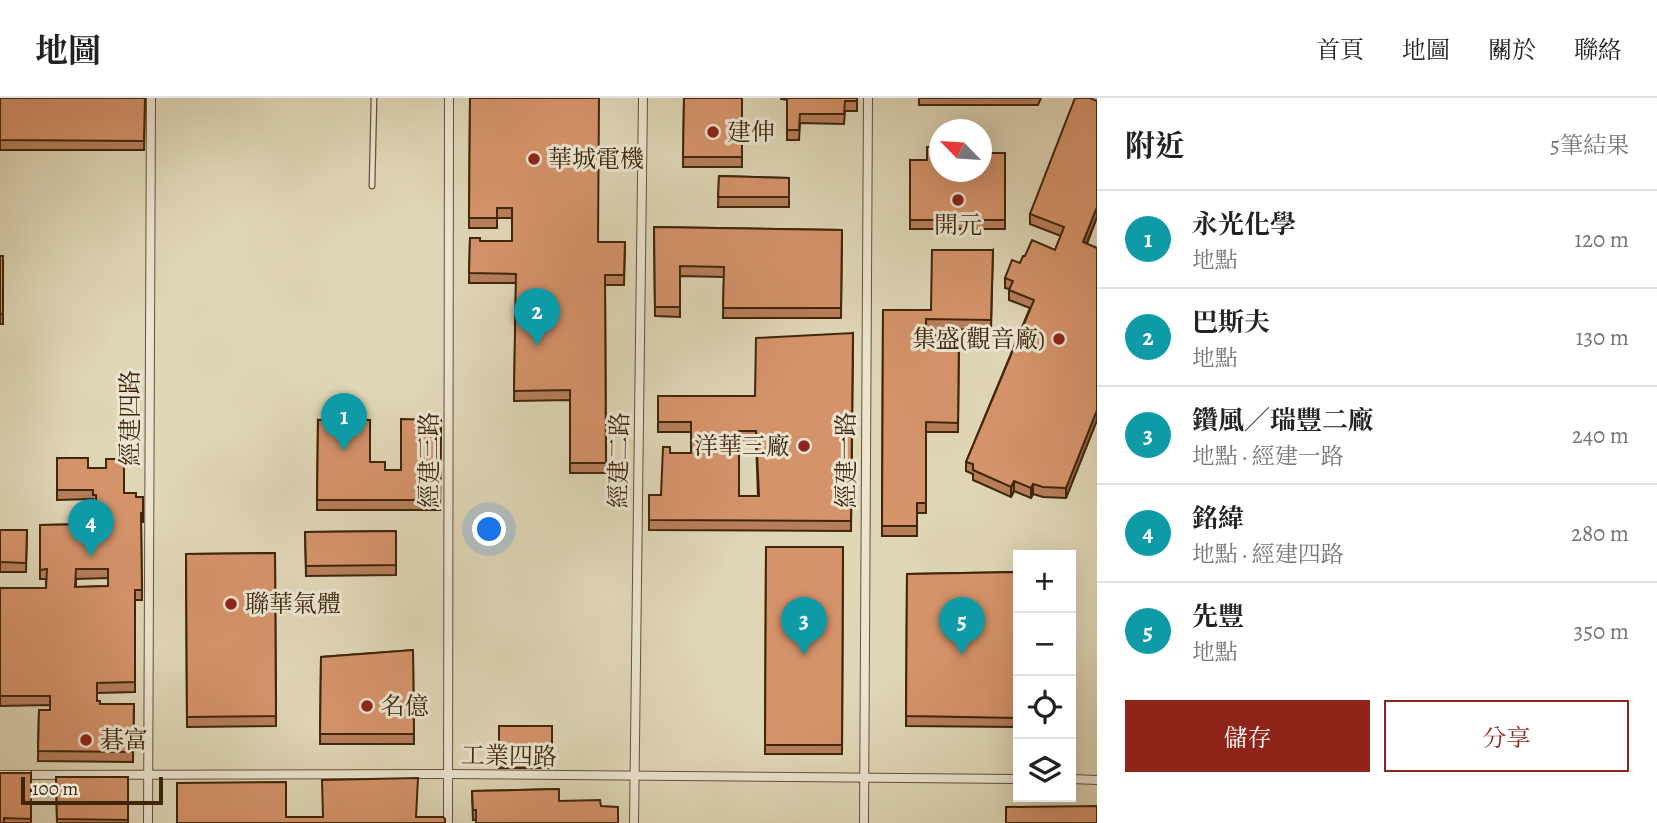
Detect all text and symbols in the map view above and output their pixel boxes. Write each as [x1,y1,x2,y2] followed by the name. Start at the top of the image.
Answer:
[35,28,101,73] text: 地圖
[1316,34,1364,66] text: 首頁
[1402,34,1450,66] text: 地圖
[1488,34,1536,66] text: 關於
[1574,34,1622,66] text: 聯絡
[727,116,775,148] place label: 建伸
[929,119,992,182] north arrow
[705,124,721,140] marker: 建伸
[1125,126,1185,166] text: 附近
[1550,130,1629,161] text: 5筆結果
[548,143,644,175] place label: 華城電機
[526,151,542,167] marker: 華城電機
[950,192,966,208] marker: 開元
[1192,207,1296,242] text: 永光化學
[934,209,982,241] place label: 開元
[1144,224,1152,255] text: 1
[1574,224,1629,255] text: 120 m
[1192,245,1238,276] text: 地點
[514,288,560,346] pin: 2
[1192,305,1270,340] text: 巴斯夫
[1142,322,1154,353] text: 2
[1576,322,1629,353] text: 130 m
[912,323,1045,355] place label: 集盛(觀音廠)
[1051,331,1067,347] marker: 集盛(觀音廠)
[1192,343,1238,374] text: 地點
[114,370,146,466] street label: 經建四路
[321,393,367,451] pin: 1
[1192,403,1374,438] text: 鑽風／瑞豐二廠
[413,412,445,508] street label: 經建三路
[602,412,636,508] street label: 經建二路
[830,412,862,508] street label: 經建一路
[1143,420,1153,451] text: 3
[1572,420,1629,451] text: 240 m
[694,430,790,462] place label: 洋華三廠
[796,438,812,454] marker: 洋華三廠
[1192,441,1344,472] text: 地點 · 經建一路
[68,499,114,557] pin: 4
[1192,501,1244,536] text: 銘緯
[472,512,506,546] your location
[1143,518,1153,549] text: 4
[1571,518,1629,549] text: 280 m
[1192,539,1344,570] text: 地點 · 經建四路
[1013,550,1076,802] map controls
[1013,550,1076,613] button: +
[245,588,341,620] place label: 聯華氣體
[223,596,239,612] marker: 聯華氣體
[781,597,827,655] pin: 3
[939,597,985,655] pin: 5
[1192,599,1244,634] text: 先豐
[1013,613,1076,676] button: −
[1143,616,1153,647] text: 5
[1574,616,1629,647] text: 350 m
[1192,637,1238,668] text: 地點
[1013,676,1076,739] button: locate
[381,690,429,722] place label: 名億
[359,698,375,714] marker: 名億
[1125,700,1370,772] button: 儲存
[1384,700,1629,772] button: 分享
[100,724,148,756] place label: 碁富
[78,732,94,748] marker: 碁富
[461,739,557,773] street label: 工業四路
[1013,739,1076,802] button: layers
[21,774,163,806] scale bar
[32,776,78,802] text: 100 m

